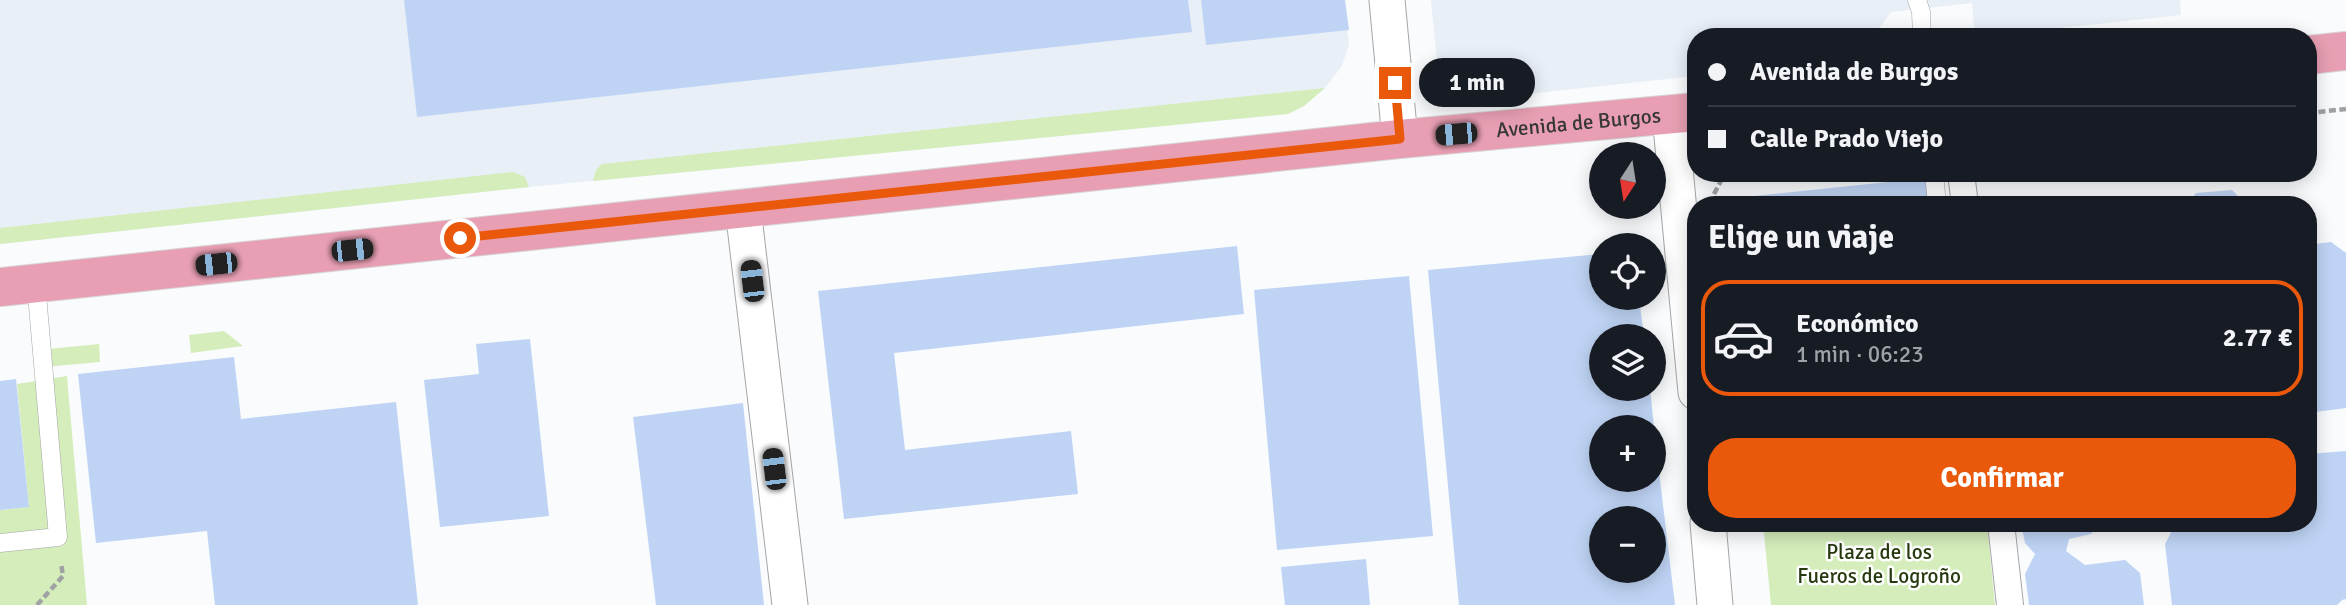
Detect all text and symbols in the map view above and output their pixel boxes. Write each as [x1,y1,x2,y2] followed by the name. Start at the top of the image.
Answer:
[1750,56,1958,88] text: Avenida de Burgos
[1420,58,1535,108] callout: 1 min
[1379,67,1411,99] route end
[1449,68,1505,97] text: 1 min
[1495,102,1662,143] street label: Avenida de Burgos
[1435,122,1478,146] car
[1750,123,1943,155] text: Calle Prado Viejo
[1589,142,1666,219] north arrow
[1589,142,1666,583] map controls
[1708,218,1894,257] text: Elige un viaje
[444,222,476,254] route start
[1589,233,1666,310] button: locate
[331,237,374,263] car
[195,251,238,277] car
[740,259,765,303] car
[1712,307,1775,370] icon: car
[1796,308,1919,340] text: Económico
[2223,322,2292,354] text: 2.77 €
[1589,324,1666,401] button: layers
[1796,340,1924,369] text: 1 min · 06:23
[1589,415,1666,492] button: +
[1708,438,2296,518] button: Confirmar
[762,447,787,491] car
[1589,506,1666,583] button: −
[1797,539,1961,589] park label: Plaza de los Fueros de Logroño

